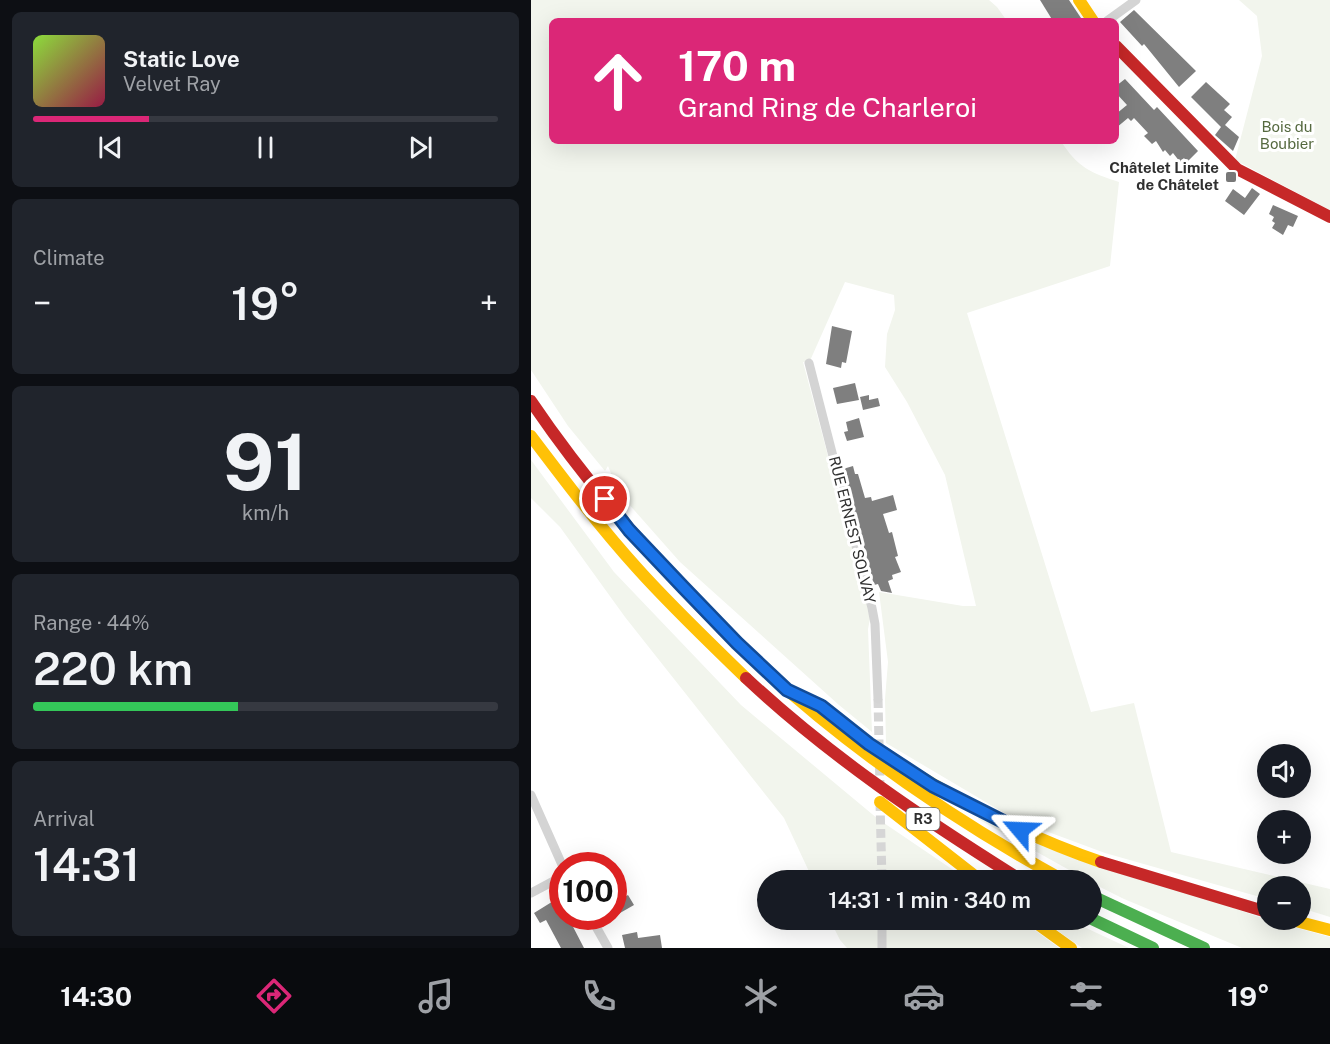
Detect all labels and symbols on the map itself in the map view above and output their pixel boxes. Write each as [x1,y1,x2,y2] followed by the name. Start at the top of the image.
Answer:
[1260,118,1314,152] park label: Bois du Boubier
[1109,159,1219,193] place label: Châtelet Limite de Châtelet
[1224,170,1238,184] marker: Châtelet Limite de Châtelet
[826,454,879,605] street label: RUE ERNEST SOLVAY
[579,473,630,524] pin
[988,798,1052,862] position arrow
[907,808,939,830] road number: R3
[549,852,627,930] speed limit sign: 100

